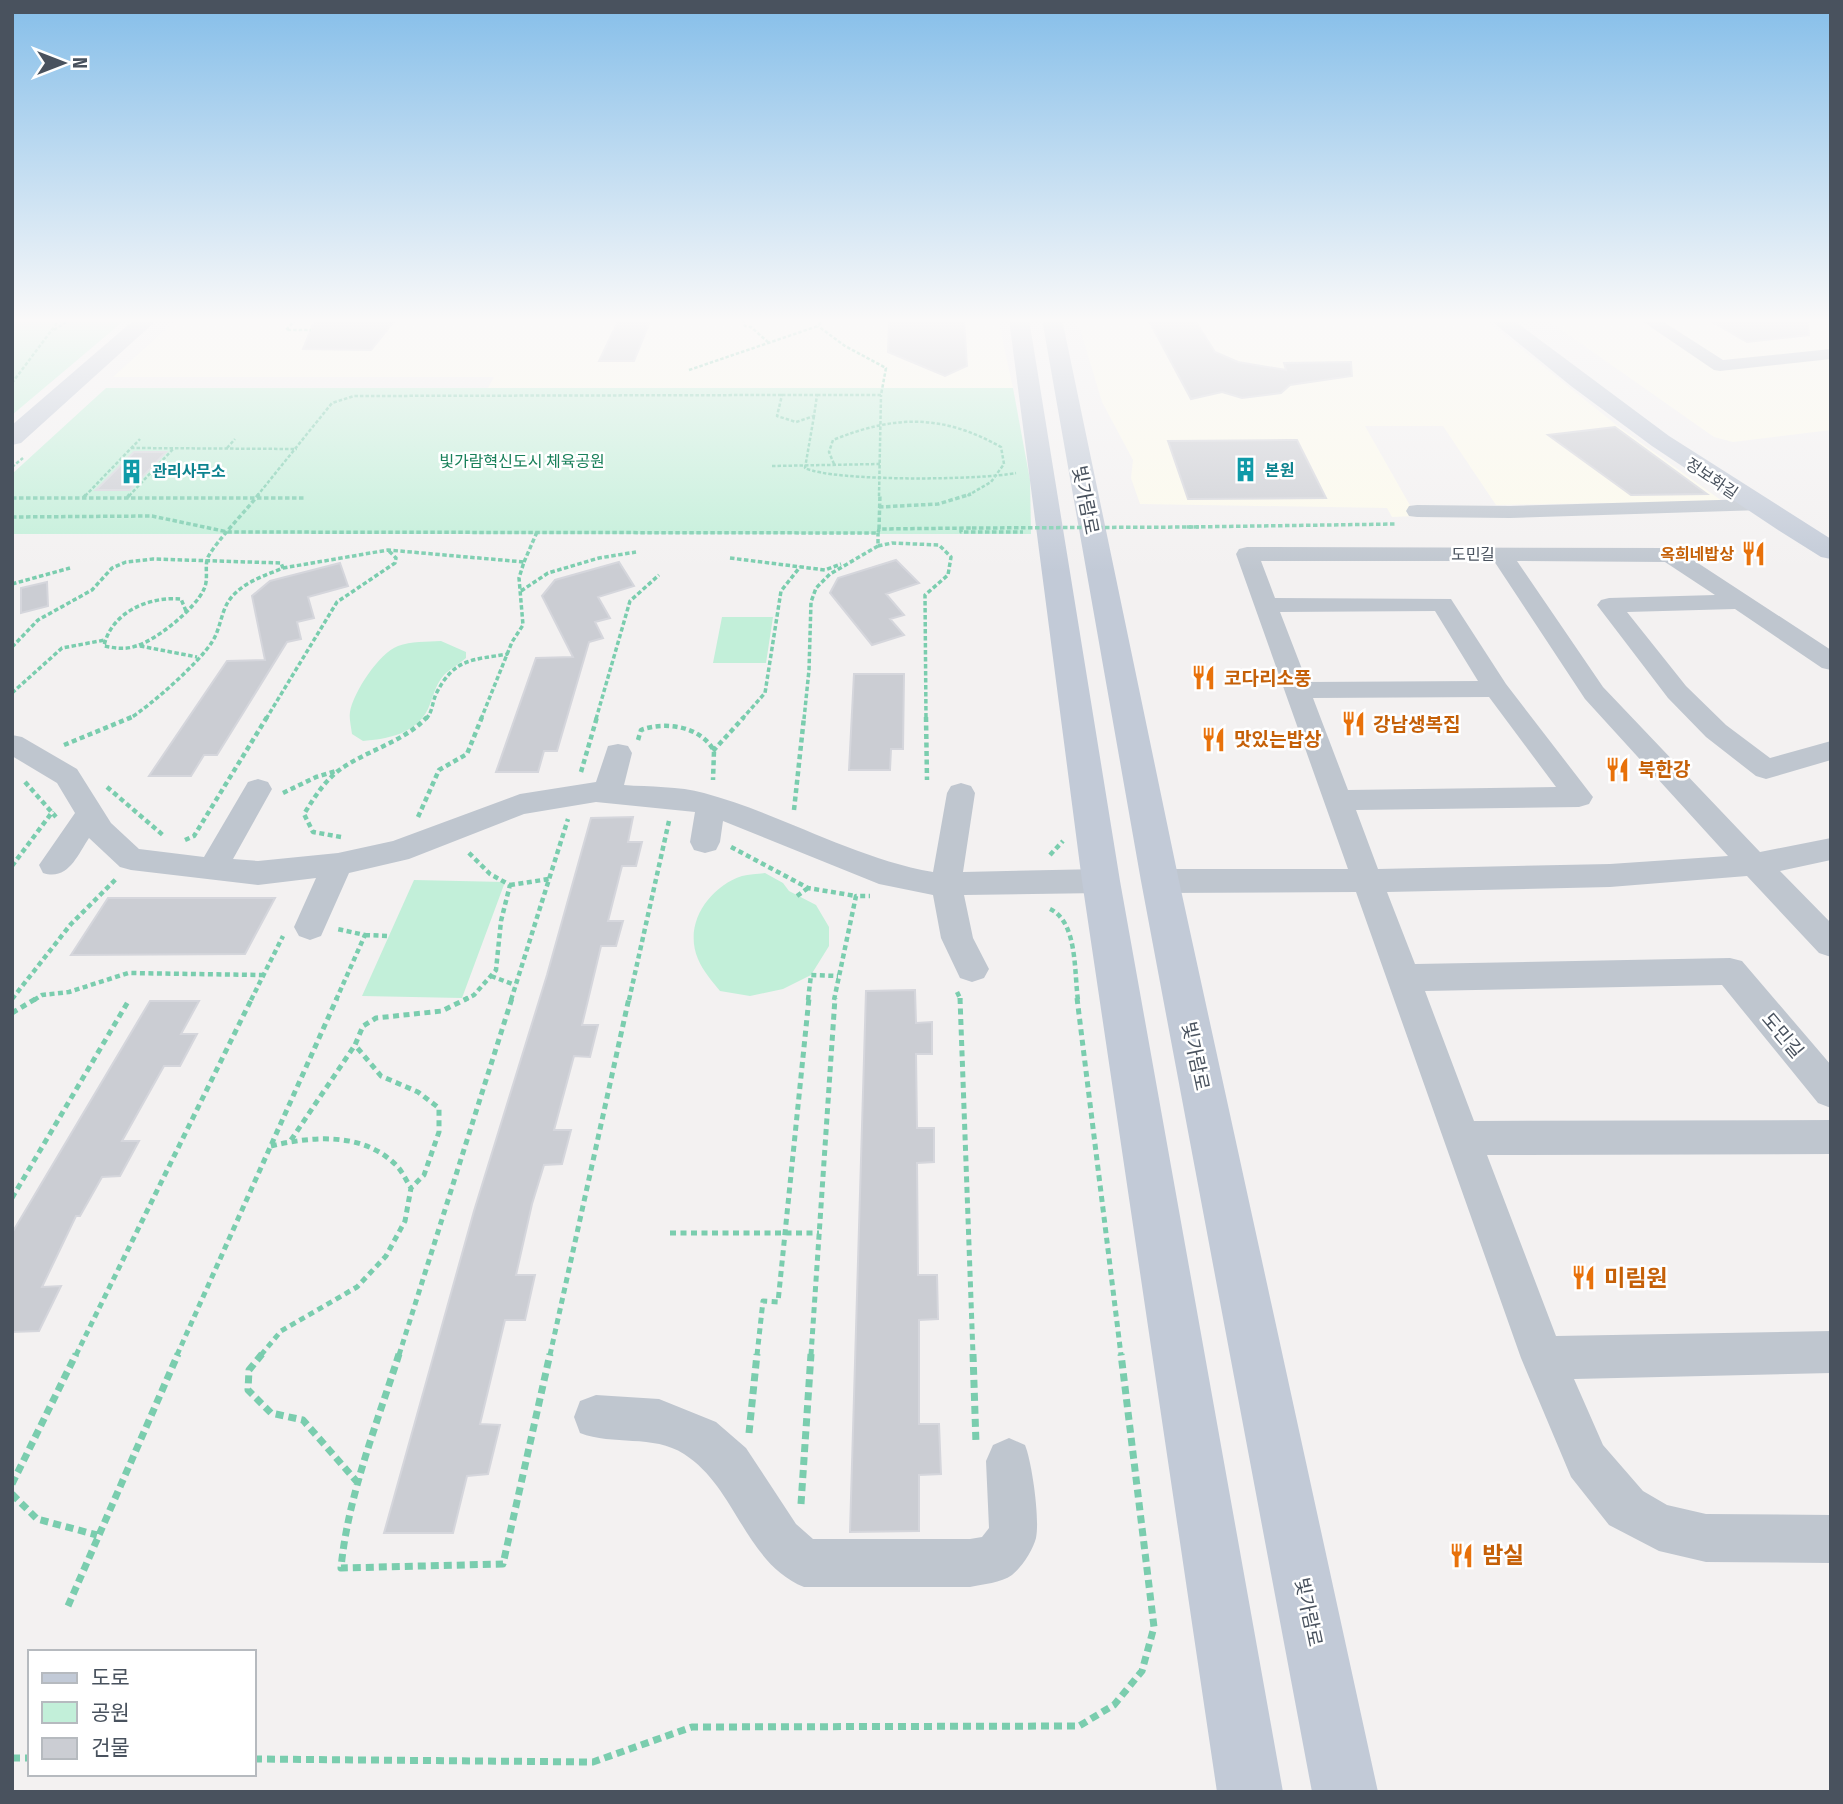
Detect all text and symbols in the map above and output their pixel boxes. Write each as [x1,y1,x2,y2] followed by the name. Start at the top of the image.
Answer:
[28,28,98,98] north arrow
[68,57,91,69] text: N
[439,452,605,471] park label: 빛가람혁신도시 체육공원
[1682,454,1741,503] street label: 정보화길
[1231,456,1259,484] building icon: 본원
[118,457,146,485] building icon: 관리사무소
[1265,461,1294,480] place label: 본원
[152,462,226,481] place label: 관리사무소
[1068,464,1103,537] street label: 빛가람로
[1740,540,1768,568] restaurant icon: 옥희네밥상
[1451,545,1495,564] street label: 도민길
[1660,545,1734,564] place label: 옥희네밥상
[1190,664,1218,692] restaurant icon: 코다리소풍
[1224,667,1311,690] place label: 코다리소풍
[1339,710,1367,738] restaurant icon: 강남생복집
[1373,713,1460,736] place label: 강남생복집
[1200,725,1228,753] restaurant icon: 맛있는밥상
[1234,728,1321,751] place label: 맛있는밥상
[1604,755,1632,783] restaurant icon: 북한강
[1638,758,1690,781] place label: 북한강
[1757,1008,1808,1063] street label: 도민길
[1177,1020,1214,1093] street label: 빛가람로
[1570,1264,1598,1292] restaurant icon: 미림원
[1604,1264,1667,1292] place label: 미림원
[1448,1541,1476,1569] restaurant icon: 밤실
[1482,1541,1524,1569] place label: 밤실
[1290,1576,1327,1649] street label: 빛가람로
[28,1650,256,1776] legend
[91,1665,130,1691] text: 도로
[91,1700,130,1726] text: 공원
[91,1735,130,1761] text: 건물

